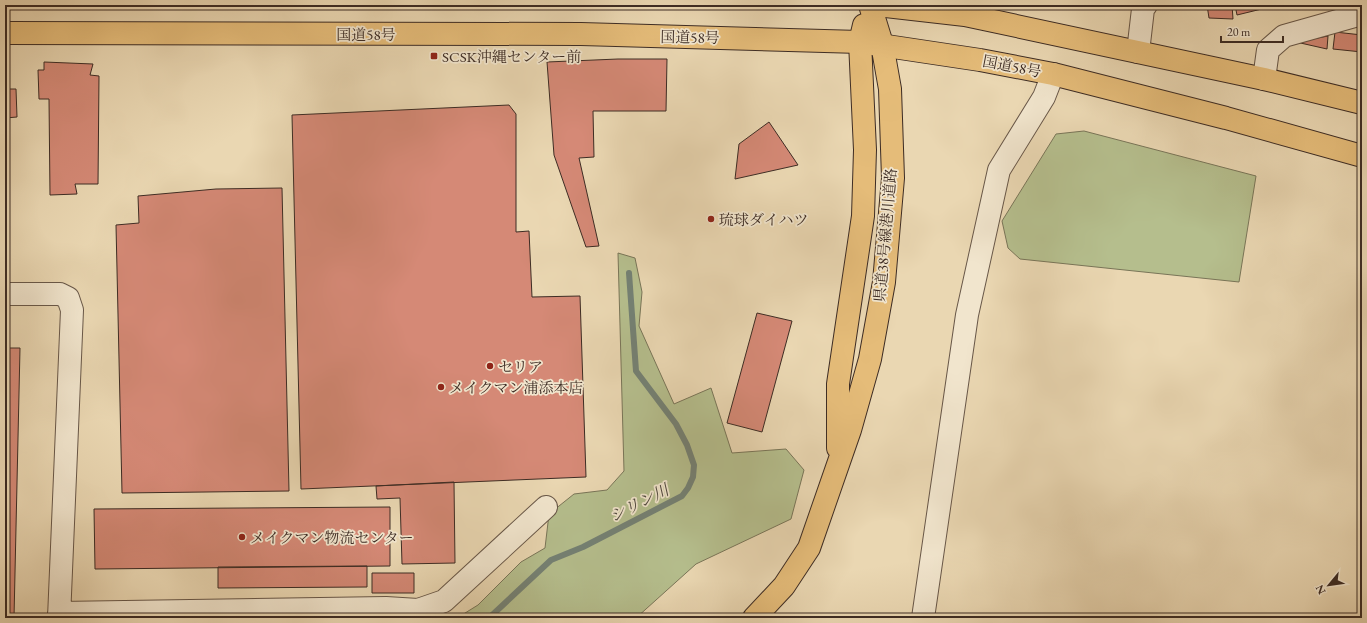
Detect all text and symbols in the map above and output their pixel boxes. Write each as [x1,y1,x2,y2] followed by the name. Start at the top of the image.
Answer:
[1221,18,1283,44] scale bar
[1227,24,1251,40] text: 20 m
[336,25,396,44] street label: 国道58号
[660,27,720,47] street label: 国道58号
[442,47,581,66] place label: SCSK沖縄センター前
[429,51,439,61] marker: SCSK沖縄センター前
[981,51,1043,81] street label: 国道58号
[870,167,900,303] street label: 県道38号線港川道路
[719,210,808,229] place label: 琉球ダイハツ
[706,214,716,224] marker: 琉球ダイハツ
[498,357,543,376] place label: セリア
[485,361,495,371] marker: セリア
[449,378,583,397] place label: メイクマン浦添本店
[436,382,446,392] marker: メイクマン浦添本店
[606,478,674,527] water label: シリン川
[250,528,414,547] place label: メイクマン物流センター
[237,532,247,542] marker: メイクマン物流センター
[1309,565,1349,605] north arrow
[1312,582,1329,597] text: N

